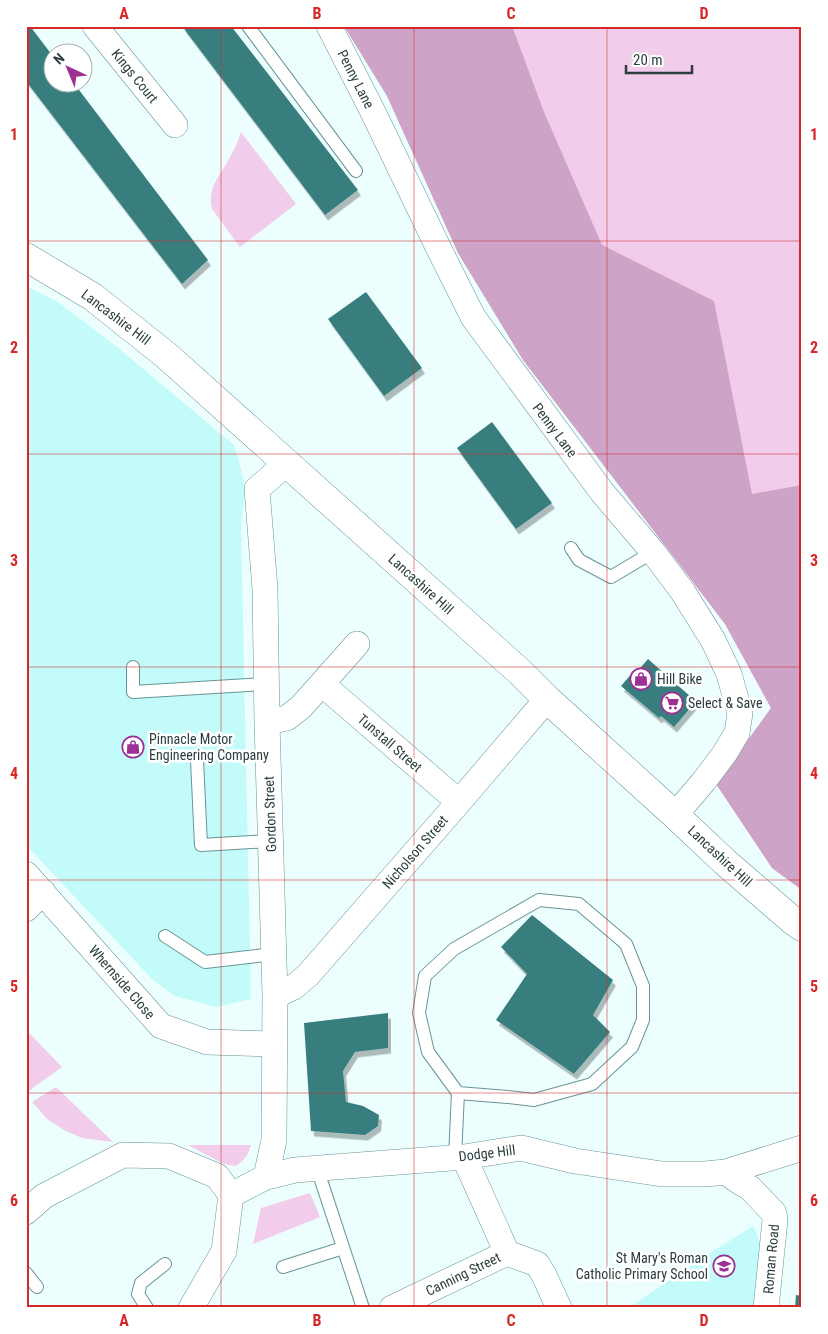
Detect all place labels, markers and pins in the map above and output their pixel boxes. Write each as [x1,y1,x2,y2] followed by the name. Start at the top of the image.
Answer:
[629,667,653,691] shop icon: Hill Bike
[657,671,703,687] place label: Hill Bike
[660,691,684,715] supermarket icon: Select & Save
[688,695,763,711] place label: Select & Save
[149,731,269,763] place label: Pinnacle Motor Engineering Company
[121,735,145,759] shop icon: Pinnacle Motor Engineering Company
[576,1250,708,1282] place label: St Mary's Roman Catholic Primary School
[712,1254,736,1278] school or university icon: St Mary's Roman Catholic Primary School

